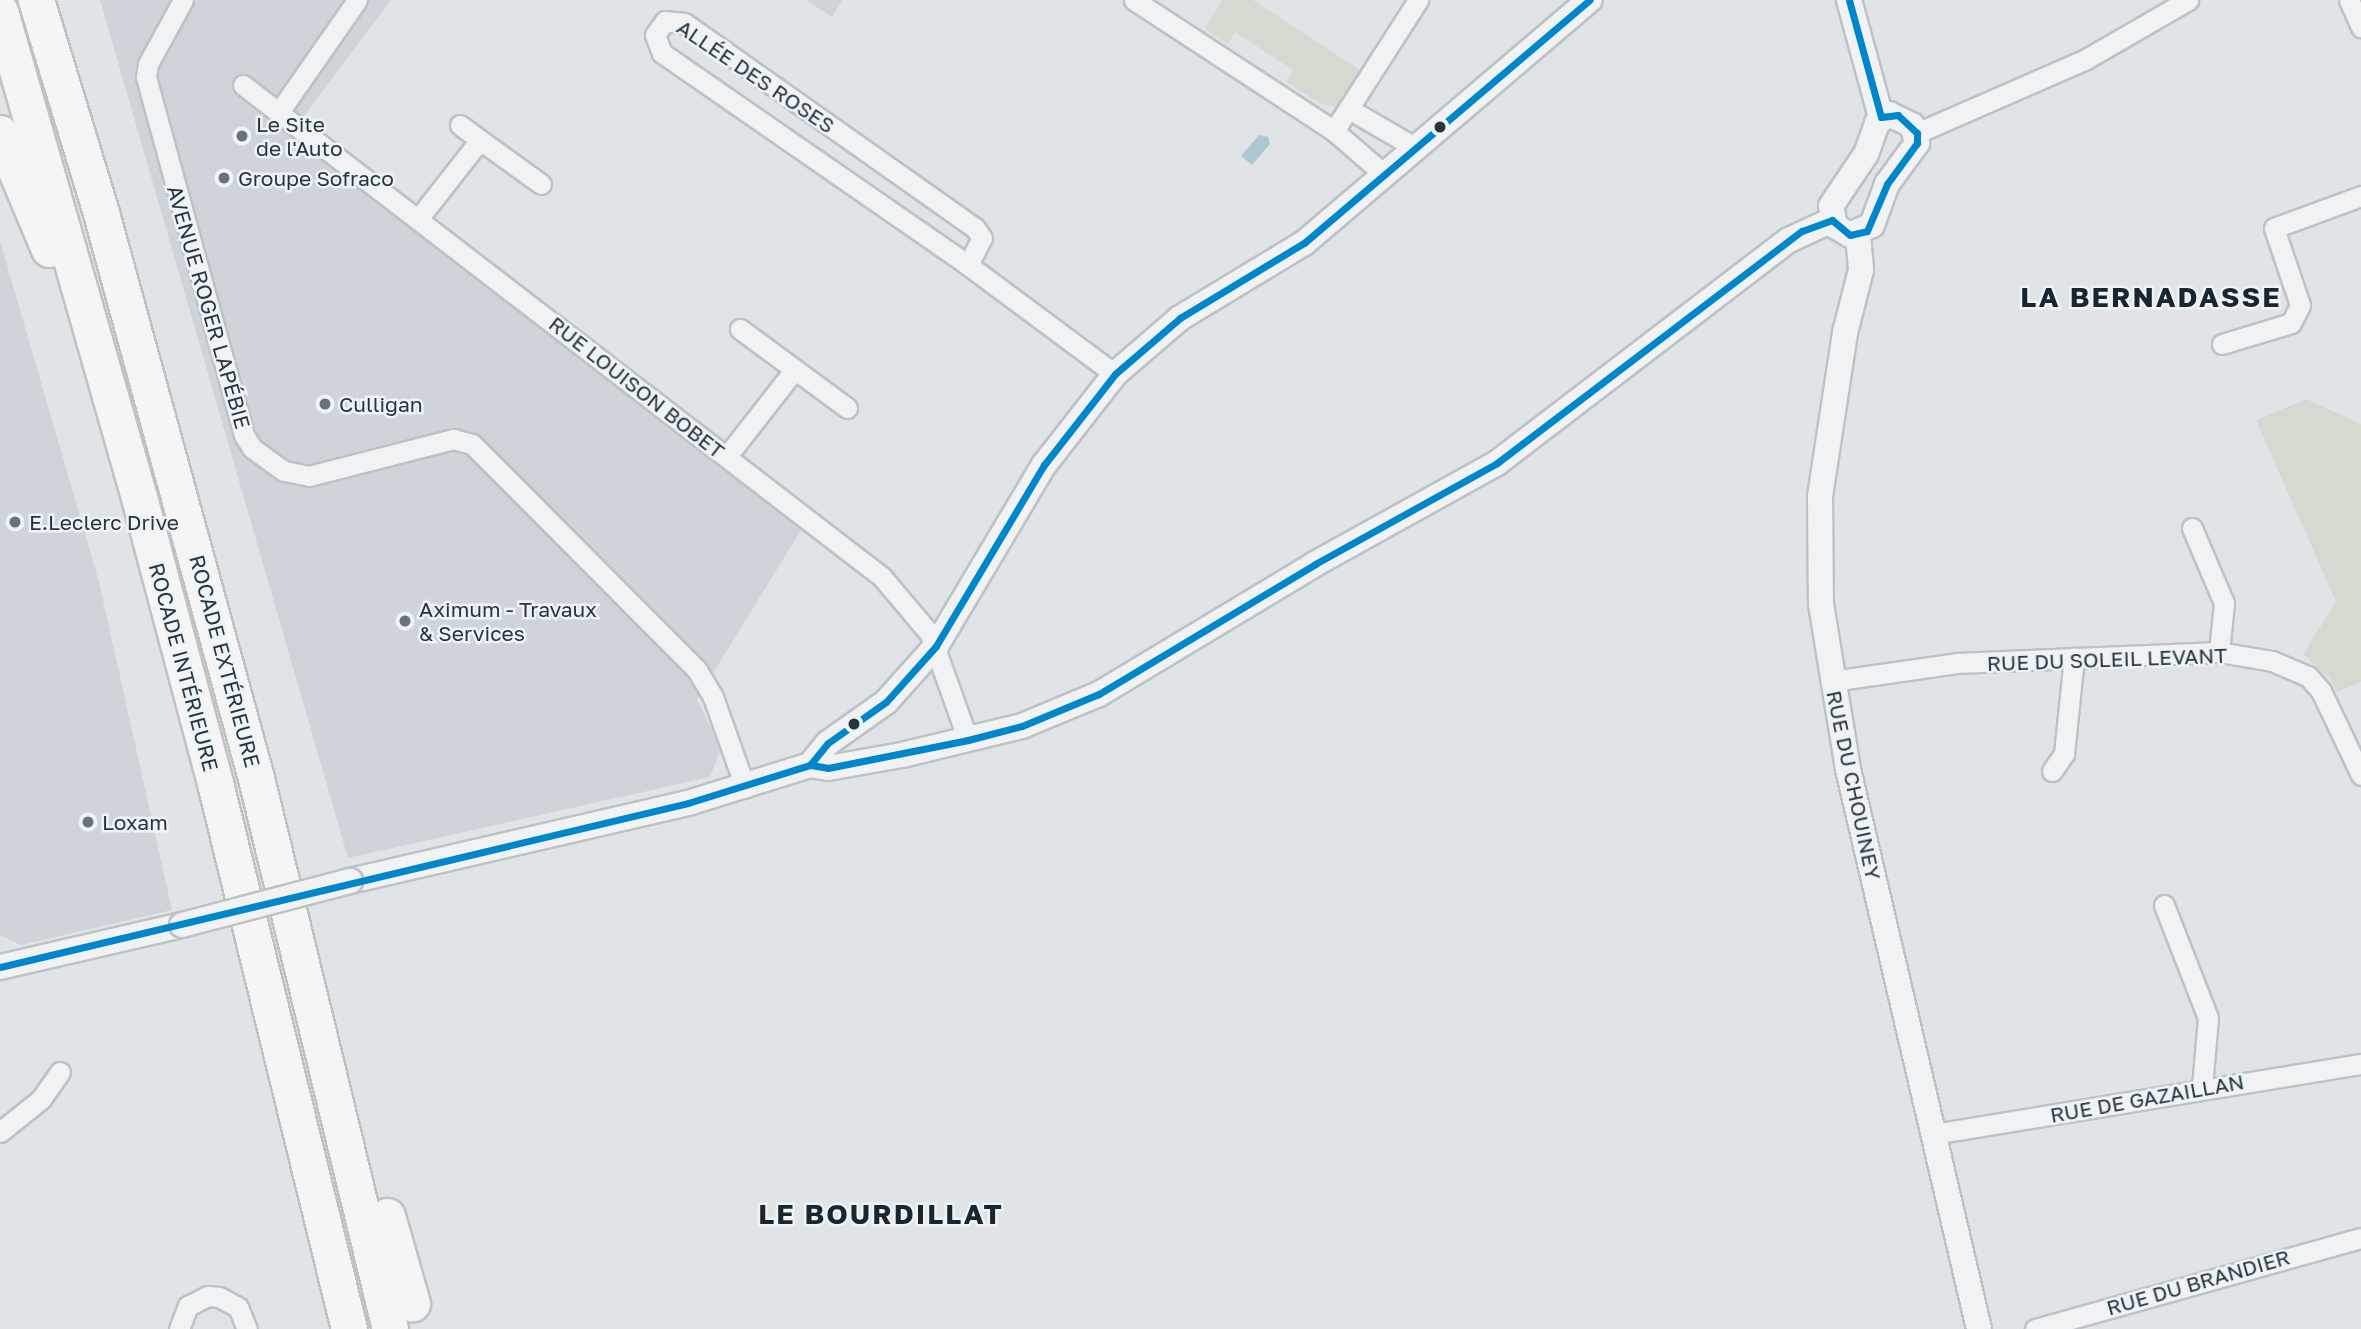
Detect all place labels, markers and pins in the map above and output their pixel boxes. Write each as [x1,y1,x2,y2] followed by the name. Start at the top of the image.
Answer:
[256,111,343,161] place label: Le Site de l'Auto
[1433,120,1447,134] unlabelled marker
[234,128,250,144] marker: Le Site de l'Auto
[238,165,394,191] place label: Groupe Sofraco
[216,170,232,186] marker: Groupe Sofraco
[339,391,423,417] place label: Culligan
[317,396,333,412] marker: Culligan
[29,509,179,535] place label: E.Leclerc Drive
[7,514,23,530] marker: E.Leclerc Drive
[419,596,597,646] place label: Aximum - Travaux & Services
[397,613,413,629] marker: Aximum - Travaux & Services
[847,717,861,731] unlabelled marker
[102,809,168,835] place label: Loxam
[80,814,96,830] marker: Loxam

